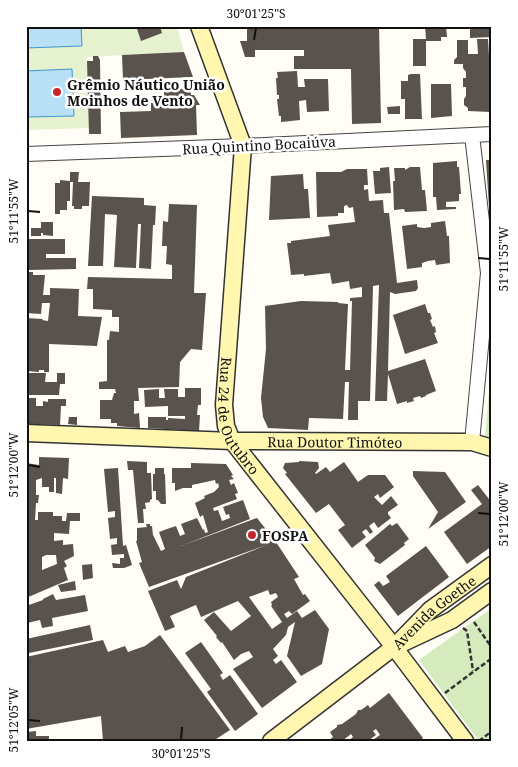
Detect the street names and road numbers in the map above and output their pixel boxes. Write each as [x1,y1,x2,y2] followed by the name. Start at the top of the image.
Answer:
[182,131,336,159] street label: Rua Quintino Bocaiúva
[214,356,264,478] street label: Rua 24 de Outubro
[267,432,402,451] street label: Rua Doutor Timóteo
[388,570,479,653] street label: Avenida Goethe

